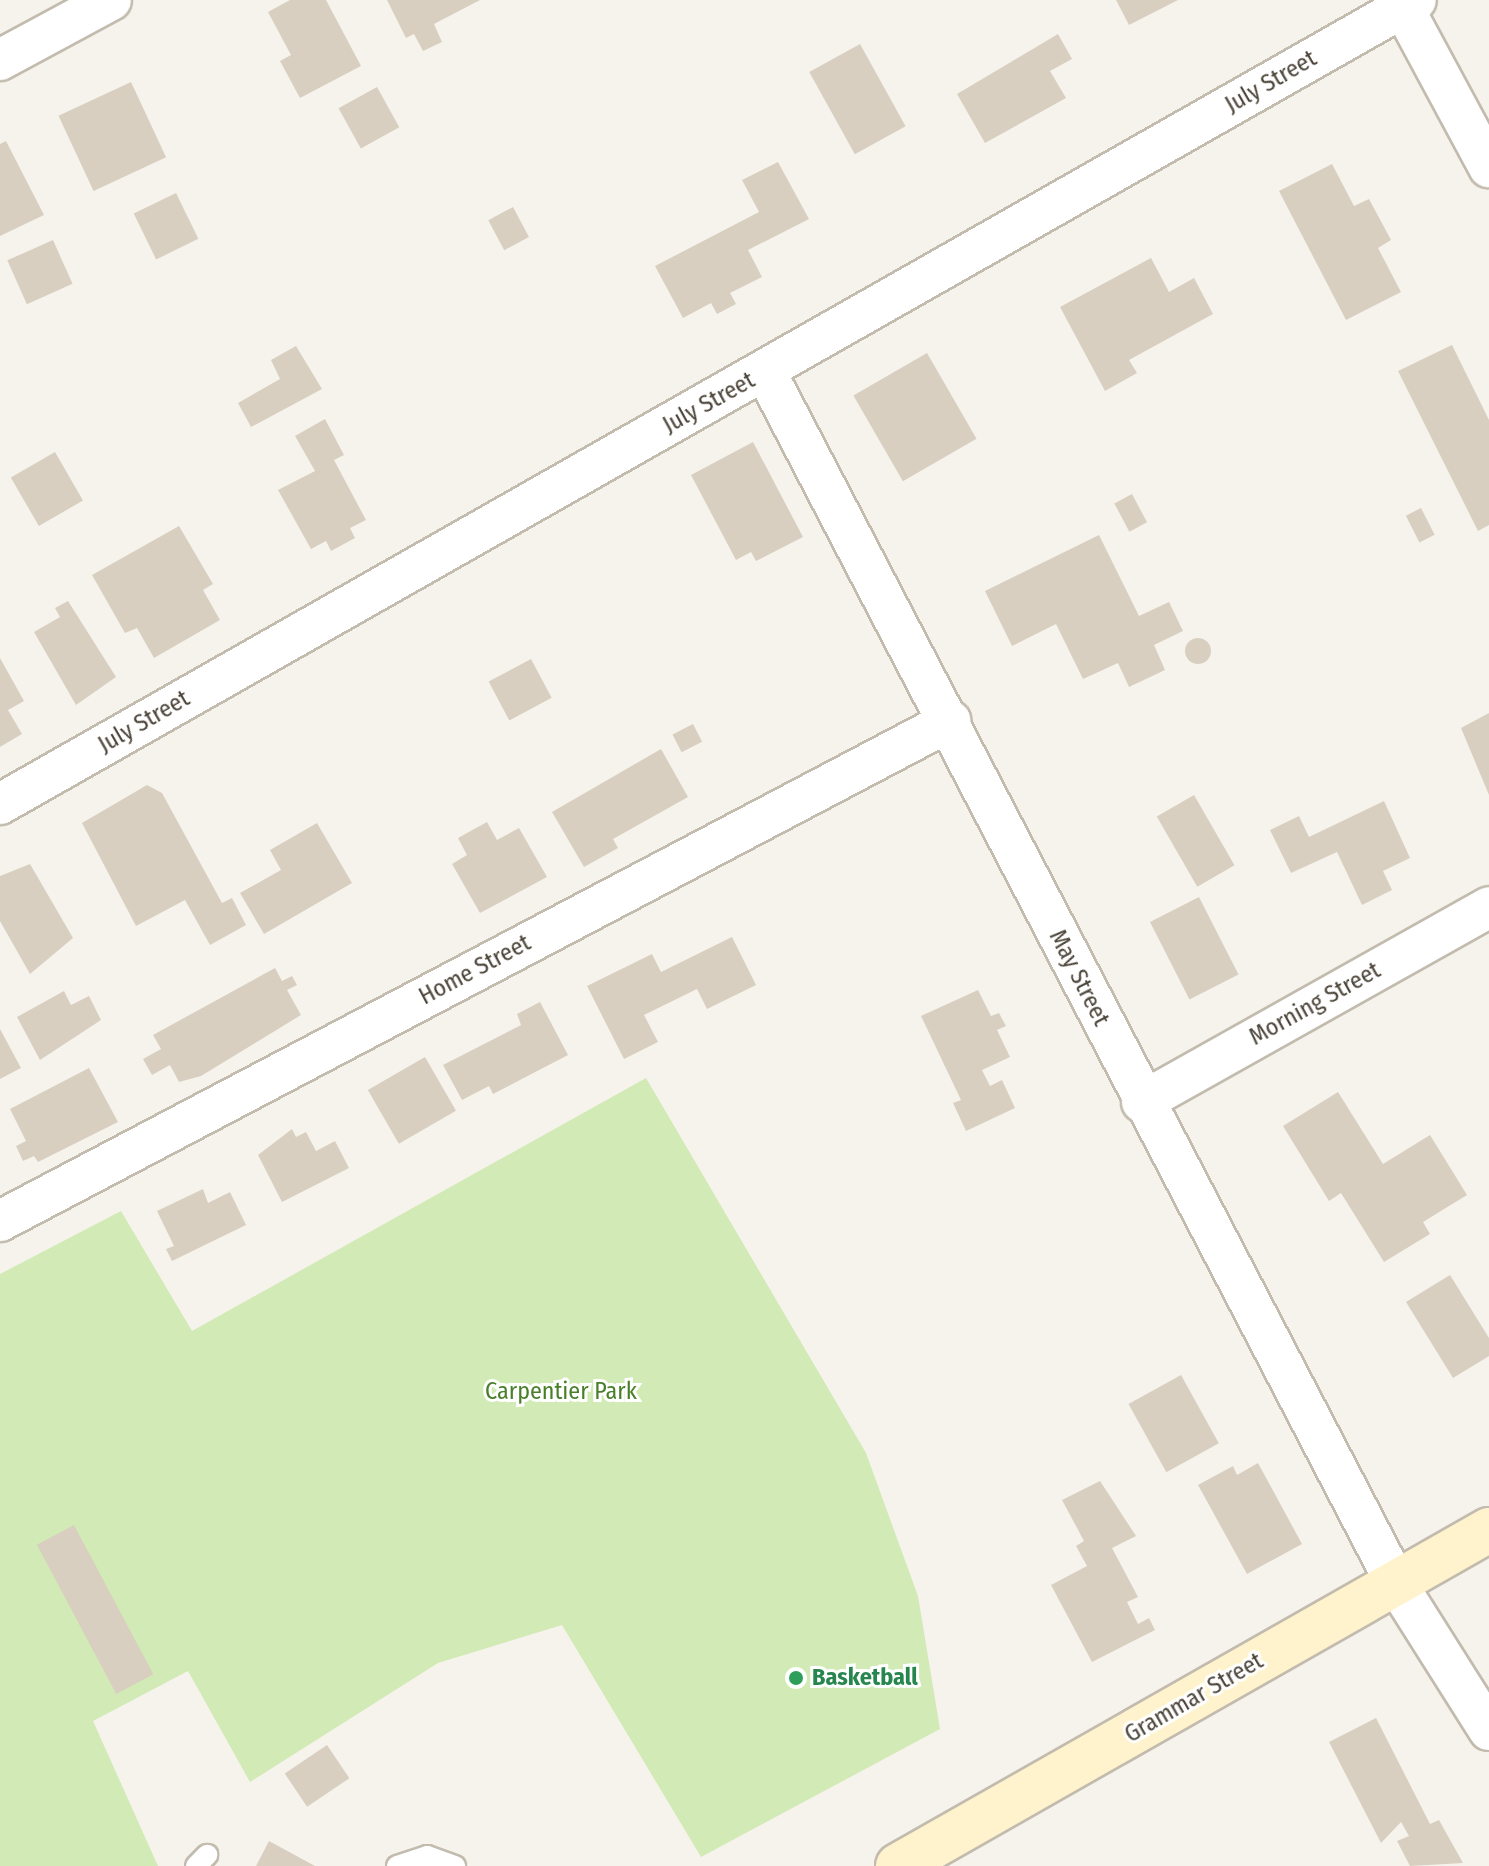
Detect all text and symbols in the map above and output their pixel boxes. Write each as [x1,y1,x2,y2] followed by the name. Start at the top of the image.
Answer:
[1220,44,1322,120] street label: July Street
[658,366,760,440] street label: July Street
[93,684,195,760] street label: July Street
[1043,925,1115,1031] street label: May Street
[414,929,536,1011] street label: Home Street
[1244,956,1386,1052] street label: Morning Street
[485,1378,637,1406] park label: Carpentier Park
[1120,1647,1268,1749] street label: Grammar Street
[812,1664,918,1692] place label: Basketball
[787,1669,805,1687] marker: Basketball

